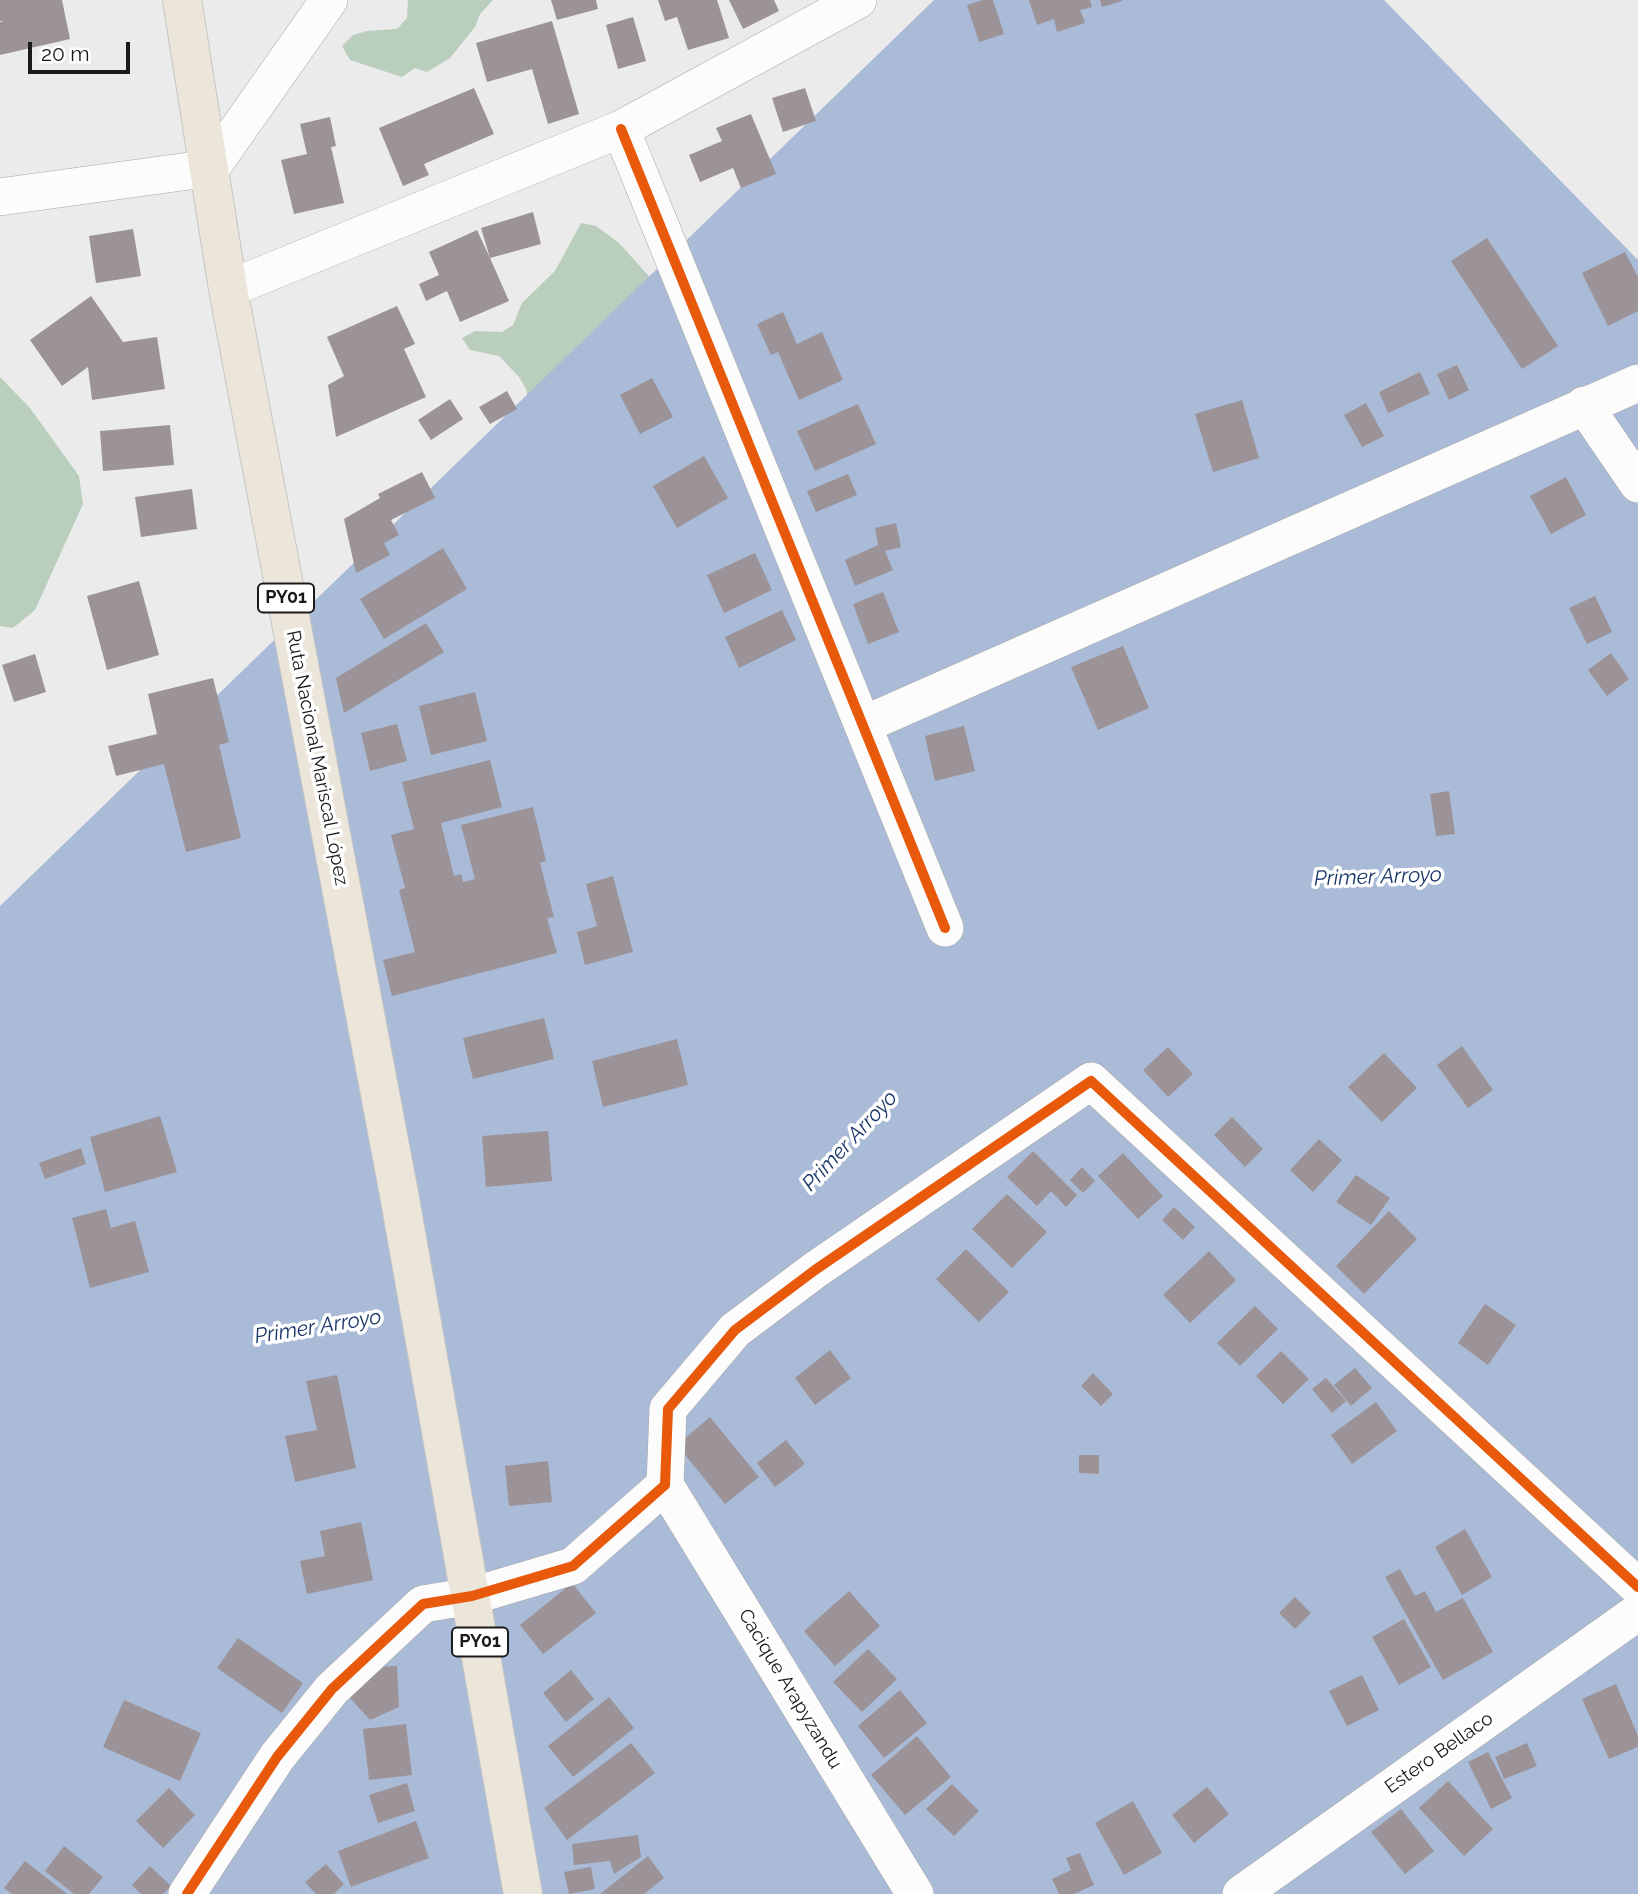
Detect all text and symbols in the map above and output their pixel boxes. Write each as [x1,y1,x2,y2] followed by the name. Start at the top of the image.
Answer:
[32,28,133,72] scale bar
[41,41,89,66] text: 20 m
[258,584,314,612] road number: PY01
[281,629,353,887] street label: Ruta Nacional Mariscal López
[1314,862,1442,892] water label: Primer Arroyo
[797,1086,903,1196] water label: Primer Arroyo
[253,1305,383,1349] water label: Primer Arroyo
[733,1605,847,1773] street label: Cacique Arapyzandu
[452,1628,508,1657] road number: PY01
[1381,1707,1497,1799] street label: Estero Bellaco

